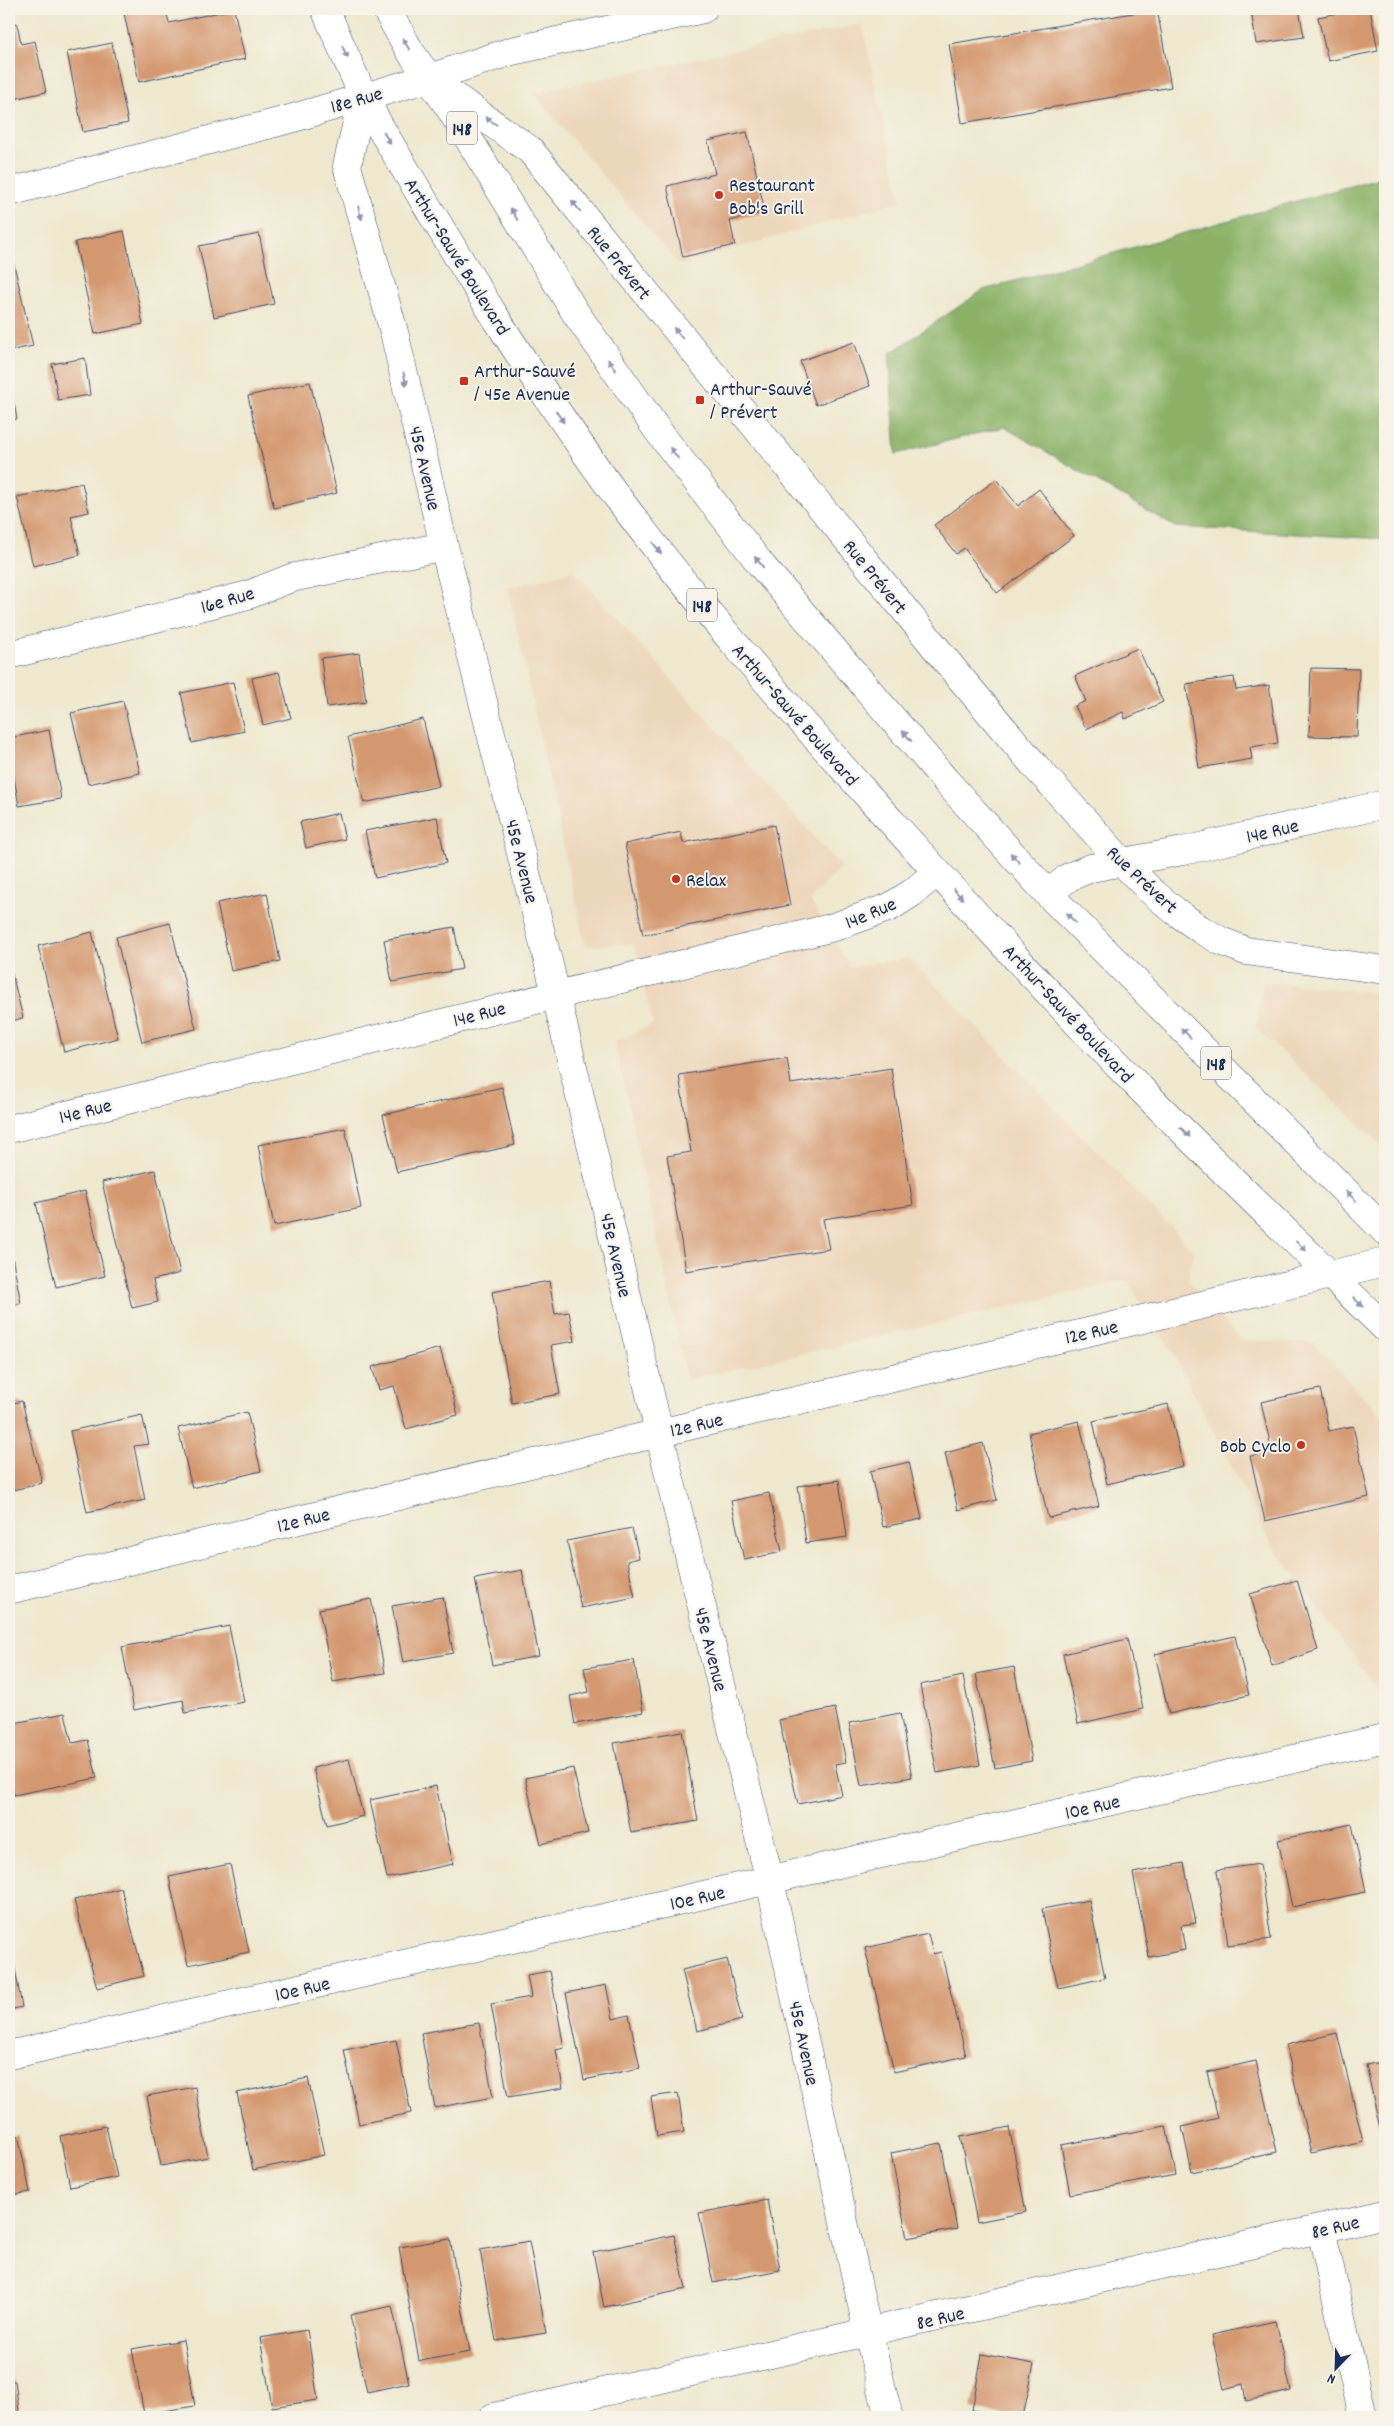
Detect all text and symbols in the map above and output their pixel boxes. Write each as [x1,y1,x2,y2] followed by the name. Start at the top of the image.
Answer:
[401,38,410,51] one-way arrow
[341,45,349,59] one-way arrow
[328,81,386,123] street label: 18e Rue
[447,112,477,144] road number: 148
[484,116,497,126] one-way arrow
[382,132,391,145] one-way arrow
[396,173,515,342] street label: Arthur-Sauvé Boulevard
[729,173,815,224] place label: Restaurant Bob's Grill
[713,189,725,201] marker: Restaurant Bob's Grill
[570,200,581,213] one-way arrow
[357,205,365,220] one-way arrow
[509,207,518,220] one-way arrow
[579,221,656,307] street label: Rue Prévert
[672,327,683,340] one-way arrow
[607,358,617,371] one-way arrow
[474,359,576,410] place label: Arthur-Sauvé / 45e Avenue
[401,372,409,387] one-way arrow
[458,375,470,387] marker: Arthur-Sauvé / 45e Avenue
[710,377,812,428] place label: Arthur-Sauvé / Prévert
[694,394,706,406] marker: Arthur-Sauvé / Prévert
[555,410,565,424] one-way arrow
[400,424,446,514] street label: 45e Avenue
[669,447,680,460] one-way arrow
[835,535,912,621] street label: Rue Prévert
[651,541,662,554] one-way arrow
[754,556,765,569] one-way arrow
[198,581,258,623] street label: 16e Rue
[687,588,717,622] road number: 148
[724,638,864,794] street label: Arthur-Sauvé Boulevard
[902,730,913,743] one-way arrow
[1244,813,1302,853] street label: 14e Rue
[496,817,544,907] street label: 45e Avenue
[1099,841,1183,922] street label: Rue Prévert
[1009,852,1021,864] one-way arrow
[686,868,727,896] place label: Relax
[670,873,682,885] marker: Relax
[952,887,964,899] one-way arrow
[841,891,901,938] street label: 14e Rue
[1065,912,1077,924] one-way arrow
[995,939,1139,1091] street label: Arthur-Sauvé Boulevard
[451,996,509,1036] street label: 14e Rue
[1180,1027,1192,1039] one-way arrow
[1201,1046,1231,1080] road number: 148
[57,1093,115,1133] street label: 14e Rue
[1179,1126,1191,1138] one-way arrow
[1345,1190,1357,1202] one-way arrow
[591,1211,637,1301] street label: 45e Avenue
[1295,1240,1307,1252] one-way arrow
[1352,1296,1364,1308] one-way arrow
[1062,1314,1121,1354] street label: 12e Rue
[667,1407,726,1447] street label: 12e Rue
[1220,1434,1291,1462] place label: Bob Cyclo
[1295,1439,1307,1451] marker: Bob Cyclo
[274,1502,333,1542] street label: 12e Rue
[685,1605,733,1695] street label: 45e Avenue
[1062,1789,1123,1829] street label: 10e Rue
[667,1880,728,1920] street label: 10e Rue
[272,1971,333,2011] street label: 10e Rue
[779,1999,825,2089] street label: 45e Avenue
[1309,2210,1363,2248] street label: 8e Rue
[914,2301,968,2339] street label: 8e Rue
[1312,2344,1362,2394] north arrow
[1325,2368,1339,2389] text: N

